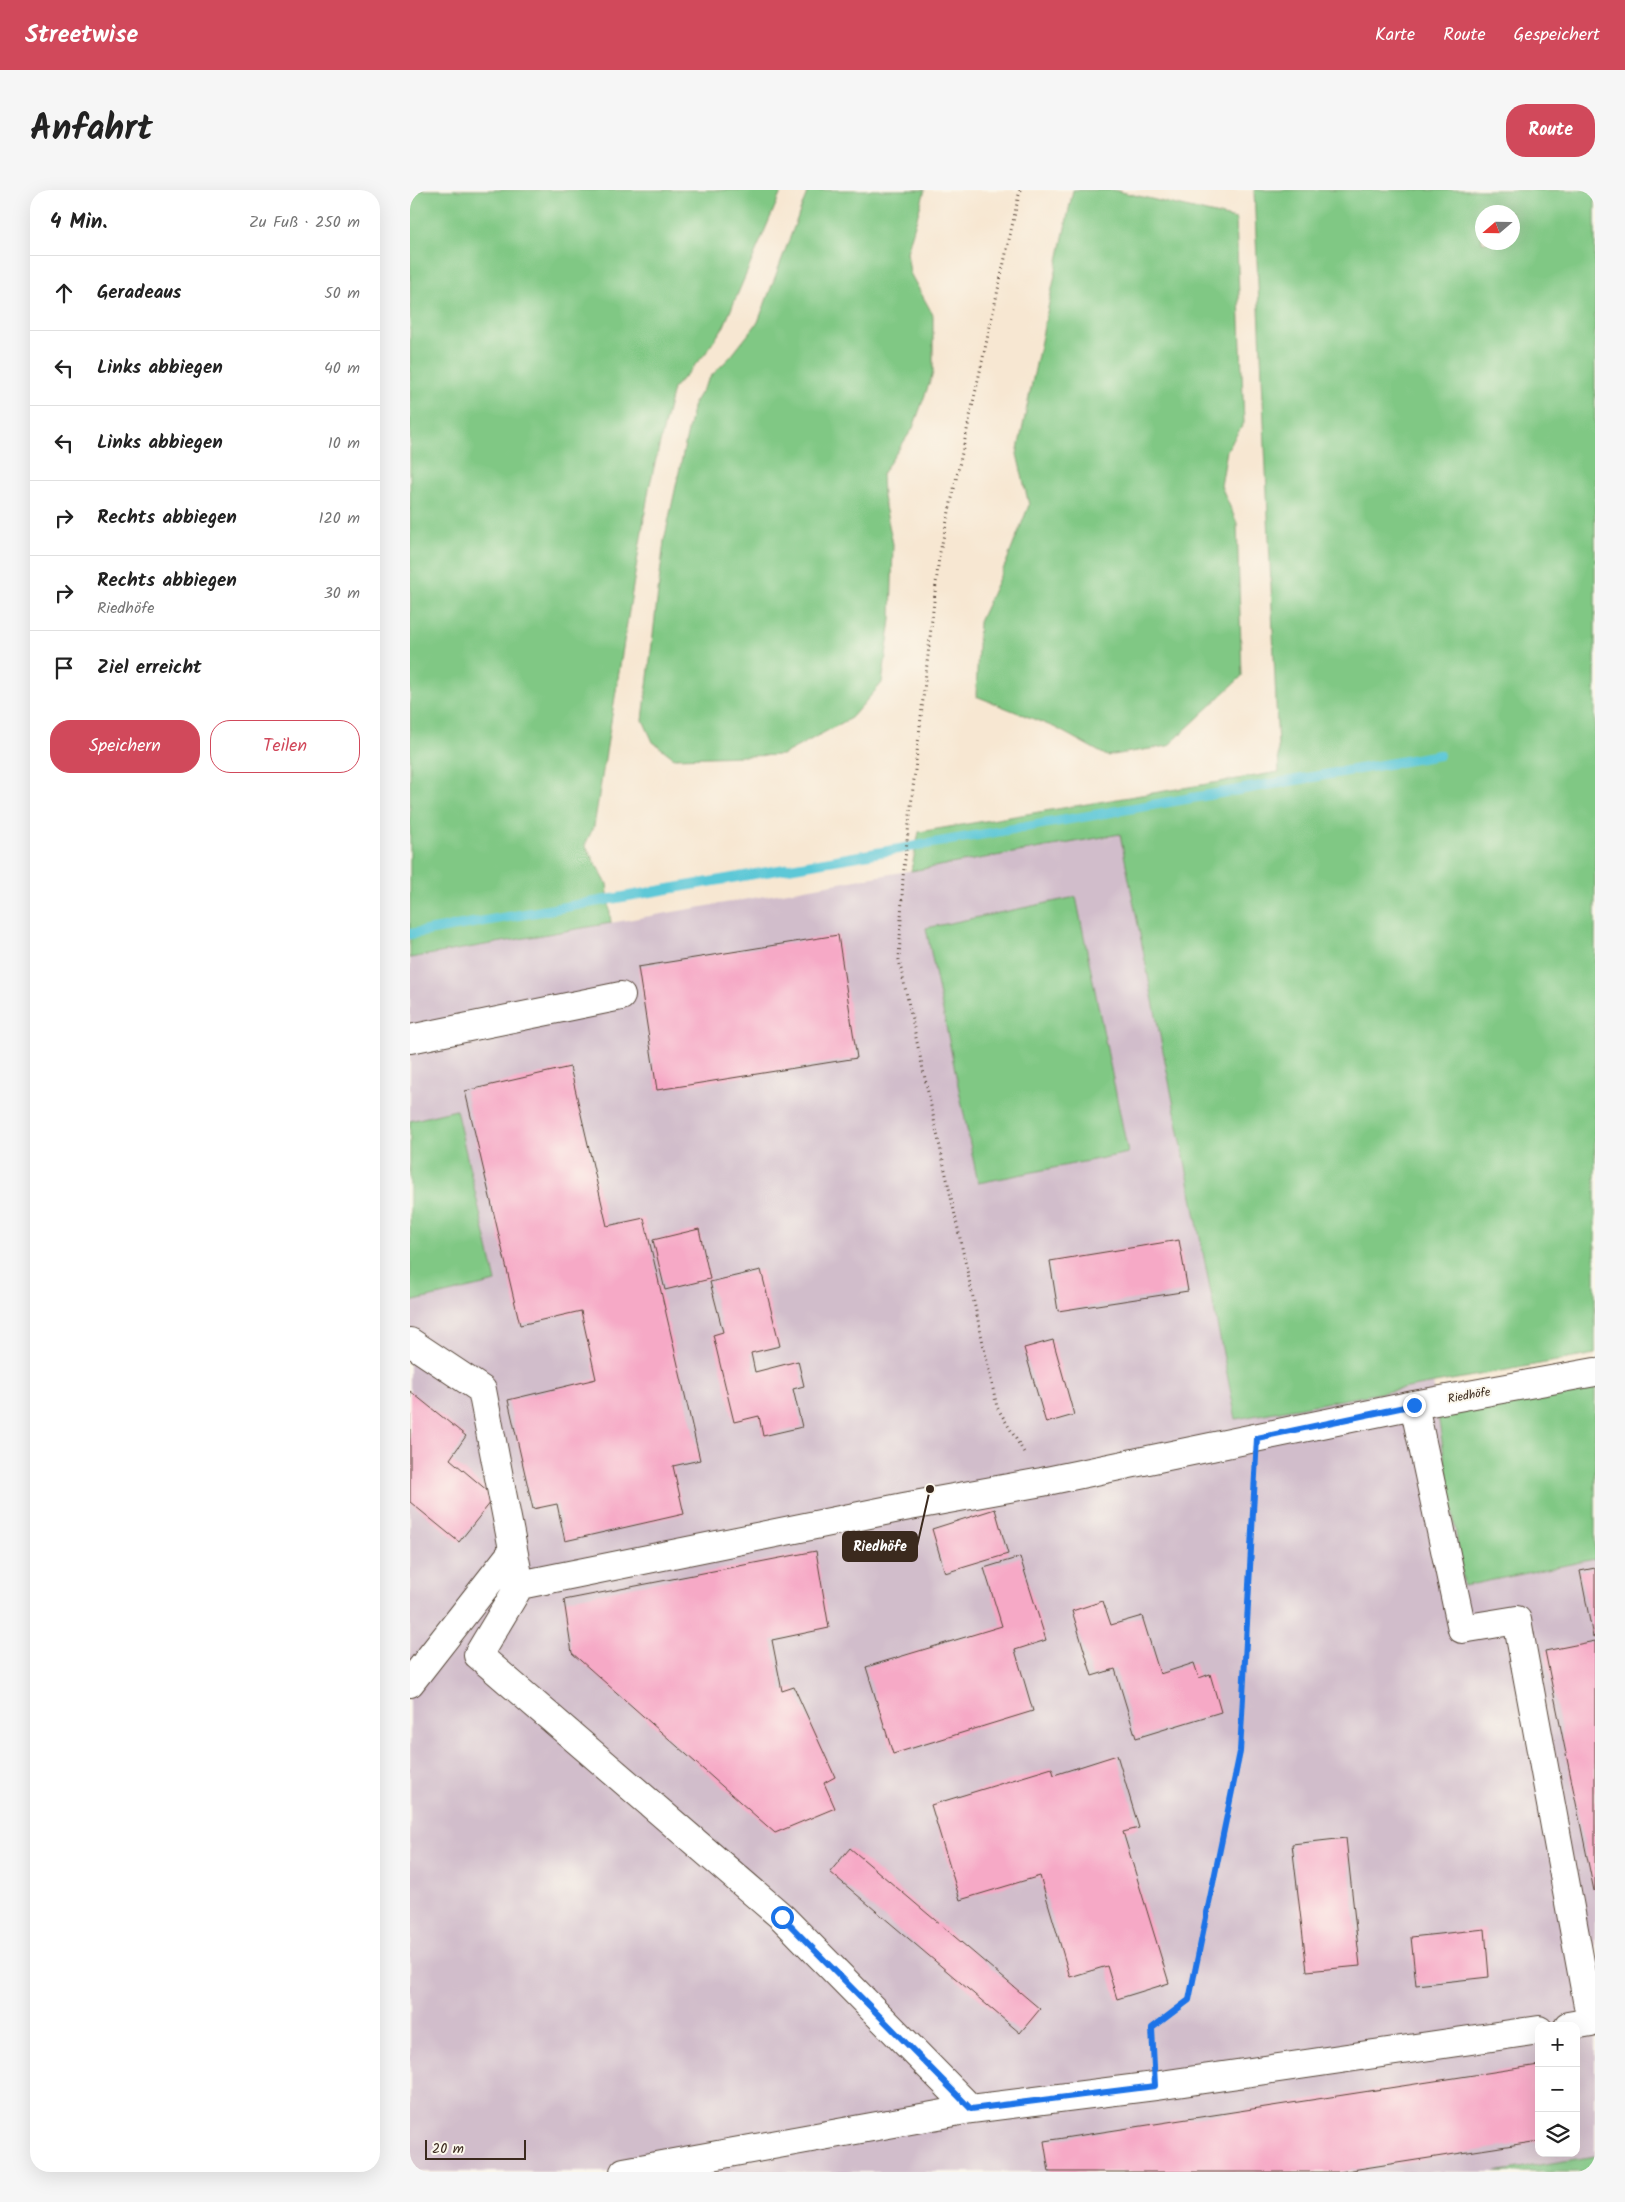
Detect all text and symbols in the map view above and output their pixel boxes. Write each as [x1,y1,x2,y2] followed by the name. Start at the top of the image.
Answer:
[25,16,138,55] text: Streetwise
[1375,21,1415,50] text: Karte
[1443,21,1486,50] text: Route
[1514,21,1600,50] text: Gespeichert
[30,102,153,158] text: Anfahrt
[1506,104,1595,157] button: Route
[1475,205,1520,250] north arrow
[50,206,107,239] text: 4 Min.
[249,210,360,235] text: Zu Fuß · 250 m
[97,278,182,308] text: Geradeaus
[50,279,78,307] icon: ahead
[324,281,360,306] text: 50 m
[97,353,223,383] text: Links abbiegen
[50,354,78,382] icon: left
[324,356,360,381] text: 40 m
[97,428,223,458] text: Links abbiegen
[50,429,78,457] icon: left
[328,431,360,456] text: 10 m
[97,503,237,533] text: Rechts abbiegen
[50,504,78,532] icon: right
[319,506,360,531] text: 120 m
[97,566,237,596] text: Rechts abbiegen
[50,579,78,607] icon: right
[324,581,360,606] text: 30 m
[97,596,154,621] text: Riedhöfe
[97,653,202,683] text: Ziel erreicht
[50,654,78,682] icon: arrive
[50,720,200,773] button: Speichern
[210,720,360,773] button: Teilen
[1446,1382,1493,1409] street label: Riedhöfe
[1403,1394,1426,1417] route end
[843,1532,917,1561] callout: Riedhöfe
[853,1536,907,1558] text: Riedhöfe
[771,1906,794,1929] route start
[1535,2022,1580,2157] map controls
[1535,2022,1580,2067] button: +
[1535,2067,1580,2112] button: −
[1535,2112,1580,2157] button: layers
[425,2137,526,2160] scale bar
[432,2138,464,2160] text: 20 m

